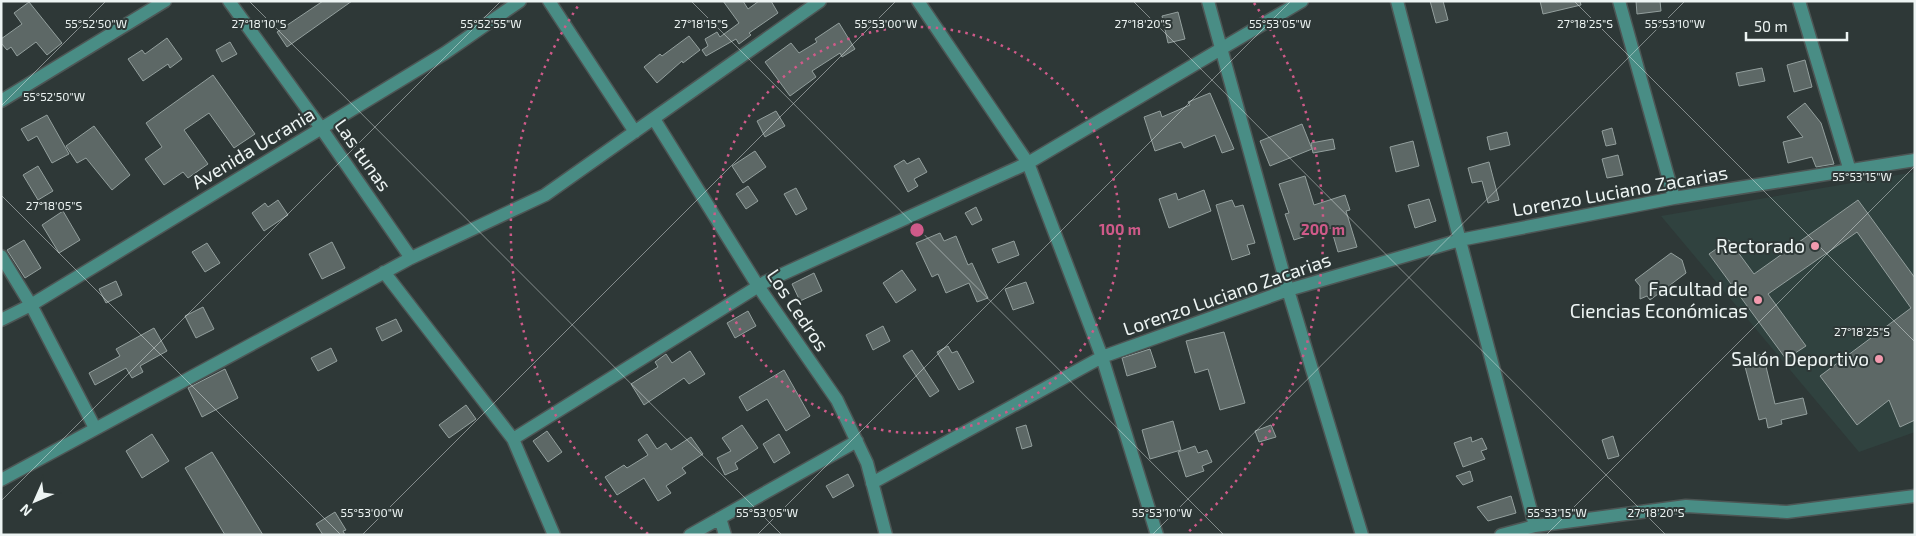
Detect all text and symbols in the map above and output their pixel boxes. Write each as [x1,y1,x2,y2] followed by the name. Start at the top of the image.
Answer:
[1746,10,1847,42] scale bar
[65,16,127,30] text: 55°52'50"W
[232,16,287,30] text: 27°18'10"S
[460,16,522,30] text: 55°52'55"W
[674,16,728,30] text: 27°18'15"S
[855,16,917,30] text: 55°53'00"W
[1115,16,1172,30] text: 27°18'20"S
[1249,16,1311,30] text: 55°53'05"W
[1557,16,1613,30] text: 27°18'25"S
[1645,16,1705,30] text: 55°53'10"W
[1754,17,1788,35] text: 50 m
[23,89,85,103] text: 55°52'50"W
[187,102,318,193] street label: Avenida Ucrania
[330,114,397,195] street label: Las tunas
[1510,160,1729,221] street label: Lorenzo Luciano Zacarias
[1832,169,1892,183] text: 55°53'15"W
[26,198,82,212] text: 27°18'05"S
[1099,220,1141,238] text: 100 m
[1301,220,1345,238] text: 200 m
[908,221,926,239] centre of rings
[1716,234,1805,257] place label: Rectorado
[1809,240,1821,252] marker: Rectorado
[1120,247,1334,340] street label: Lorenzo Luciano Zacarias
[763,264,834,355] street label: Los Cedros
[1570,277,1748,322] place label: Facultad de Ciencias Económicas
[1752,294,1764,306] marker: Facultad de Ciencias Económicas
[1834,324,1890,338] text: 27°18'25"S
[1731,347,1869,370] place label: Salón Deportivo
[1873,353,1885,365] marker: Salón Deportivo
[10,476,60,526] north arrow
[16,501,35,520] text: N
[341,505,403,519] text: 55°53'00"W
[736,505,798,519] text: 55°53'05"W
[1132,505,1192,519] text: 55°53'10"W
[1527,505,1587,519] text: 55°53'15"W
[1628,505,1685,519] text: 27°18'20"S

